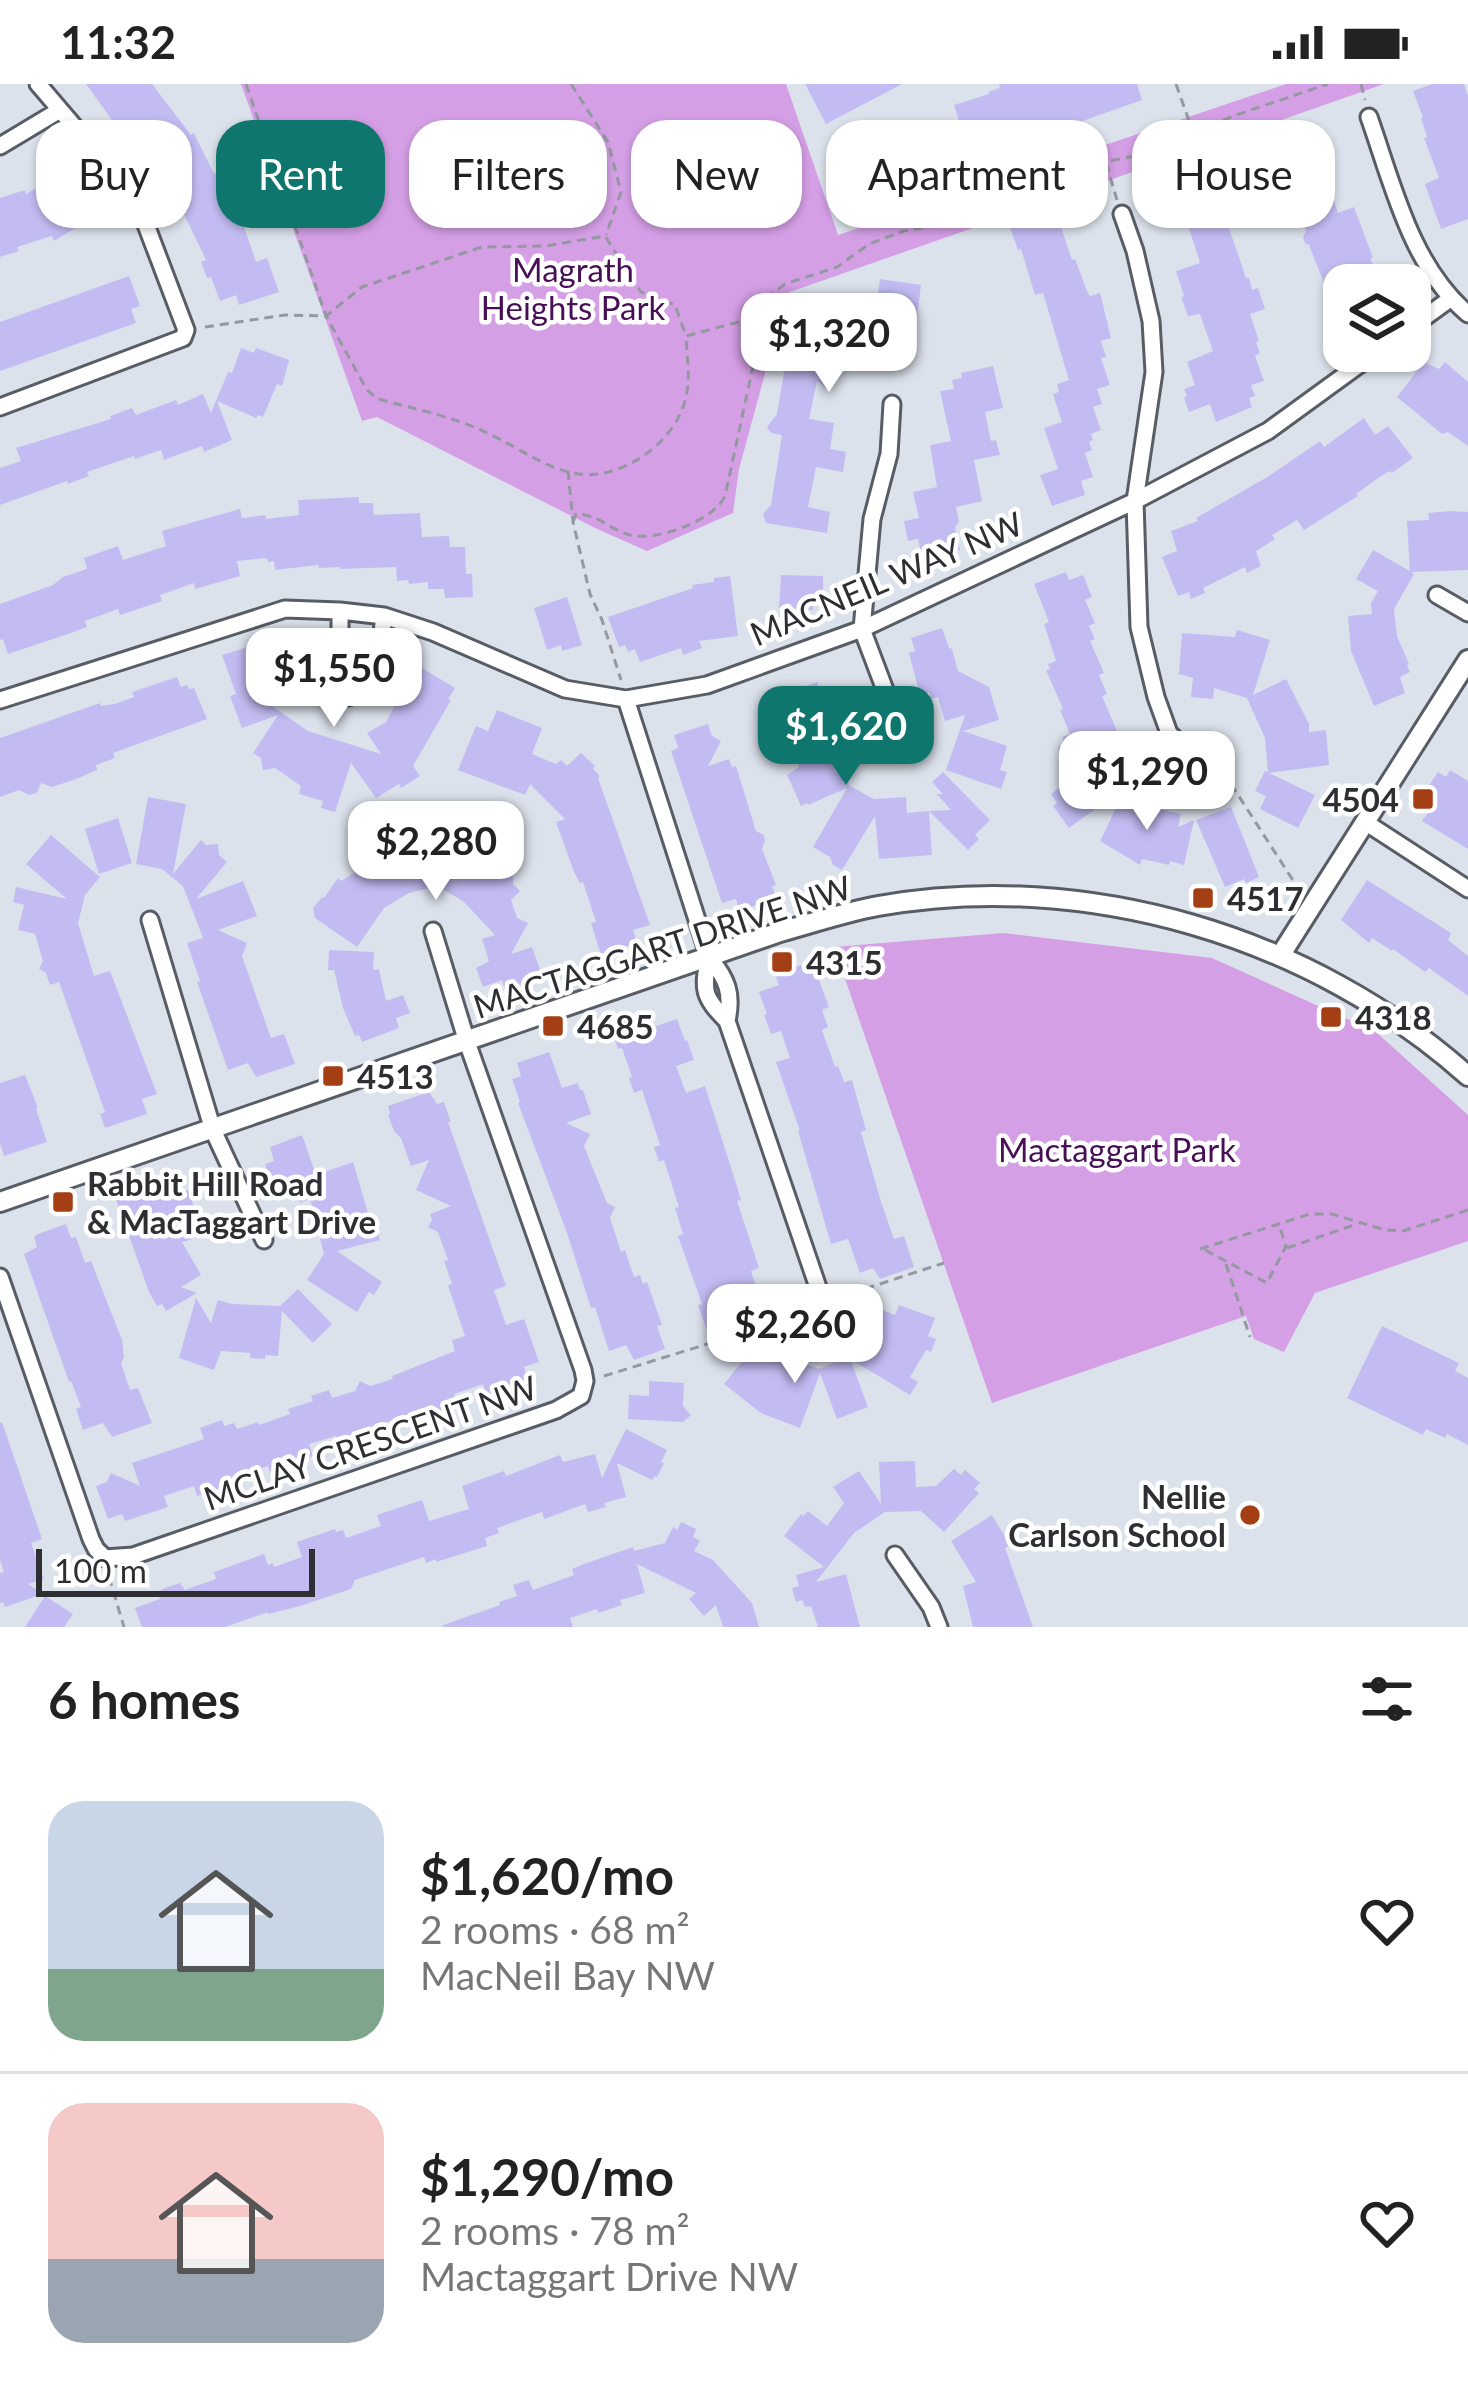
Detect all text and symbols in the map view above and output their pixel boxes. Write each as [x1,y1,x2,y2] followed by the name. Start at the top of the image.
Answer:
[60,15,176,69] text: 11:32
[36,120,192,228] chip: Buy
[216,120,385,228] chip: Rent
[409,120,607,228] chip: Filters
[631,120,802,228] chip: New
[826,120,1108,228] chip: Apartment
[1132,120,1335,228] chip: House
[481,249,665,327] park label: Magrath Heights Park
[1323,264,1431,372] map controls
[1323,264,1431,372] button: layers
[731,293,927,395] pin: $1,320
[768,309,890,355] text: $1,320
[744,503,1028,653] street label: MACNEIL WAY NW
[236,628,432,730] pin: $1,550
[273,644,395,690] text: $1,550
[748,686,944,788] pin: $1,620
[785,702,907,748] text: $1,620
[1049,731,1245,833] pin: $1,290
[1086,747,1208,793] text: $1,290
[1322,779,1399,819] place label: 4504
[1410,786,1436,812] marker: 4504
[338,801,534,903] pin: $2,280
[375,817,497,863] text: $2,280
[468,866,856,1026] street label: MACTAGGART DRIVE NW
[1227,878,1304,918] place label: 4517
[1190,885,1216,911] marker: 4517
[806,942,883,982] place label: 4315
[769,949,795,975] marker: 4315
[1355,997,1432,1037] place label: 4318
[1318,1004,1344,1030] marker: 4318
[577,1006,654,1046] place label: 4685
[540,1013,566,1039] marker: 4685
[357,1056,434,1096] place label: 4513
[320,1063,346,1089] marker: 4513
[998,1129,1236,1169] park label: Mactaggart Park
[87,1163,376,1241] place label: Rabbit Hill Road & MacTaggart Drive
[50,1189,76,1215] marker: Rabbit Hill Road & MacTaggart Drive
[697,1284,893,1386] pin: $2,260
[734,1300,856,1346] text: $2,260
[198,1366,542,1518] street label: MCLAY CRESCENT NW
[1008,1476,1226,1554] place label: Nellie Carlson School
[1237,1502,1263,1528] marker: Nellie Carlson School
[36,1543,315,1596] scale bar
[54,1550,147,1590] text: 100 m
[1354,1666,1420,1732] icon: filters
[48,1669,240,1730] text: 6 homes
[420,1845,674,1906] text: $1,620/mo
[144,1849,288,1993] icon: home
[1354,1888,1420,1954] icon: heart
[420,1906,690,1952] text: 2 rooms · 68 m²
[420,1952,715,1998] text: MacNeil Bay NW
[420,2146,674,2207] text: $1,290/mo
[144,2151,288,2295] icon: home
[1354,2190,1420,2256] icon: heart
[420,2207,690,2253] text: 2 rooms · 78 m²
[420,2253,798,2299] text: Mactaggart Drive NW

